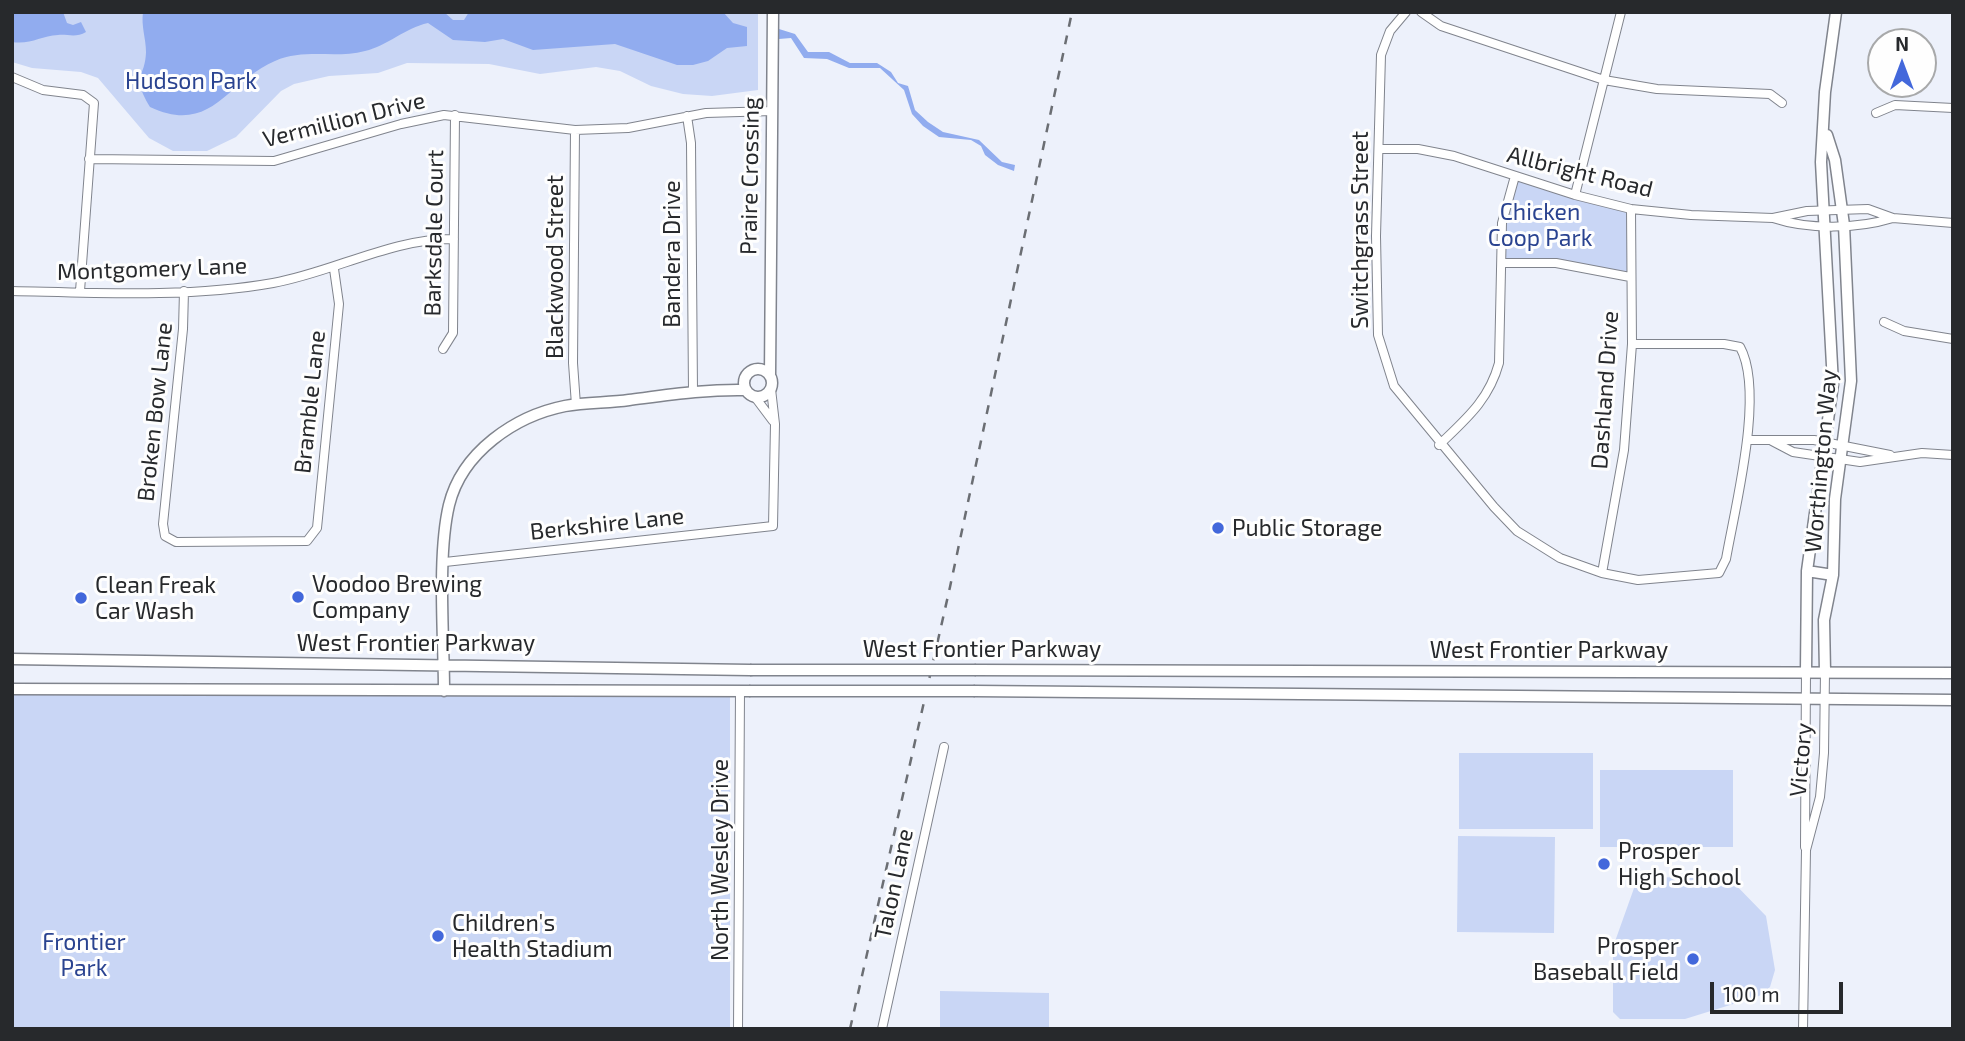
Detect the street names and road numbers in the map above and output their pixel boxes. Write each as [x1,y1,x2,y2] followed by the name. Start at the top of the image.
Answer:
[260,87,428,153] street label: Vermillion Drive
[735,97,765,255] street label: Praire Crossing
[1346,131,1374,329] street label: Switchgrass Street
[1504,141,1656,203] street label: Allbright Road
[419,149,449,317] street label: Barksdale Court
[541,175,569,359] street label: Blackwood Street
[658,180,686,328] street label: Bandera Drive
[56,252,248,286] street label: Montgomery Lane
[1586,310,1624,470] street label: Dashland Drive
[132,321,178,503] street label: Broken Bow Lane
[289,329,331,475] street label: Bramble Lane
[1799,368,1843,554] street label: Worthington Way
[529,502,685,546] street label: Berkshire Lane
[297,629,535,657] street label: West Frontier Parkway
[863,635,1101,663] street label: West Frontier Parkway
[1430,636,1668,664] street label: West Frontier Parkway
[1784,722,1818,798] street label: Victory
[706,759,734,961] street label: North Wesley Drive
[869,826,919,942] street label: Talon Lane

